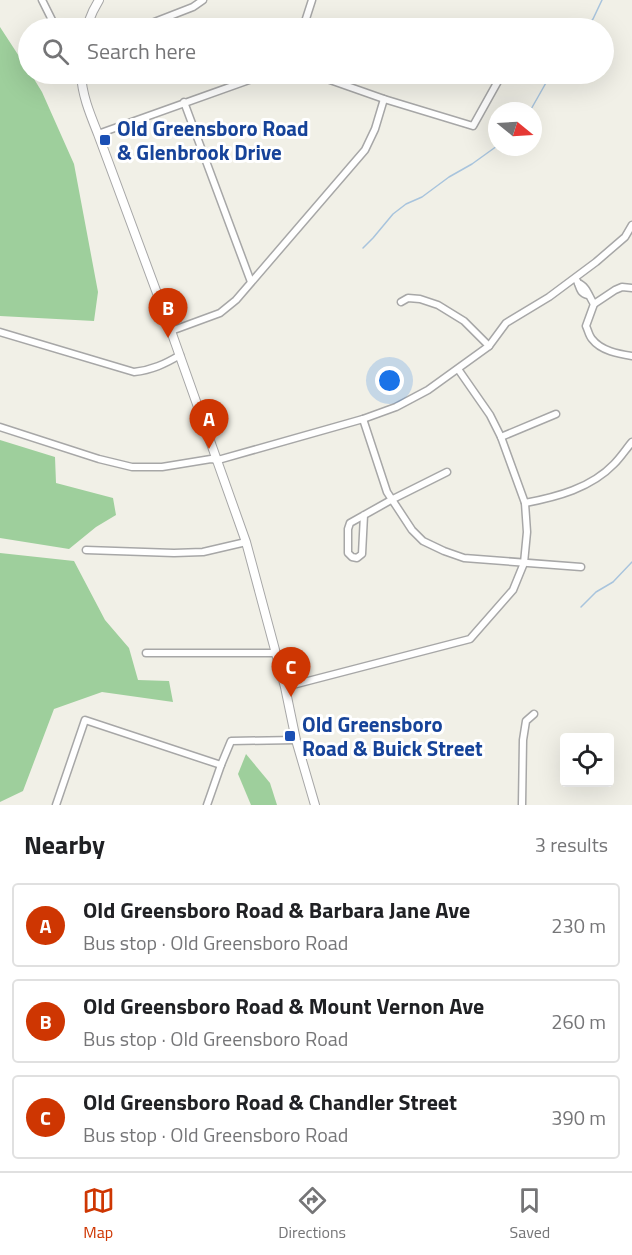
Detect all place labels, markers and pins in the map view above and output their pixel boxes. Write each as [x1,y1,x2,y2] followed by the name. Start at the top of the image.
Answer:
[117,112,309,168] place label: Old Greensboro Road & Glenbrook Drive
[98,133,112,147] marker: Old Greensboro Road & Glenbrook Drive
[148,288,188,338] pin: B
[190,400,228,449] pin: A
[272,648,310,697] pin: C
[302,708,483,764] place label: Old Greensboro Road & Buick Street
[283,729,297,743] marker: Old Greensboro Road & Buick Street

